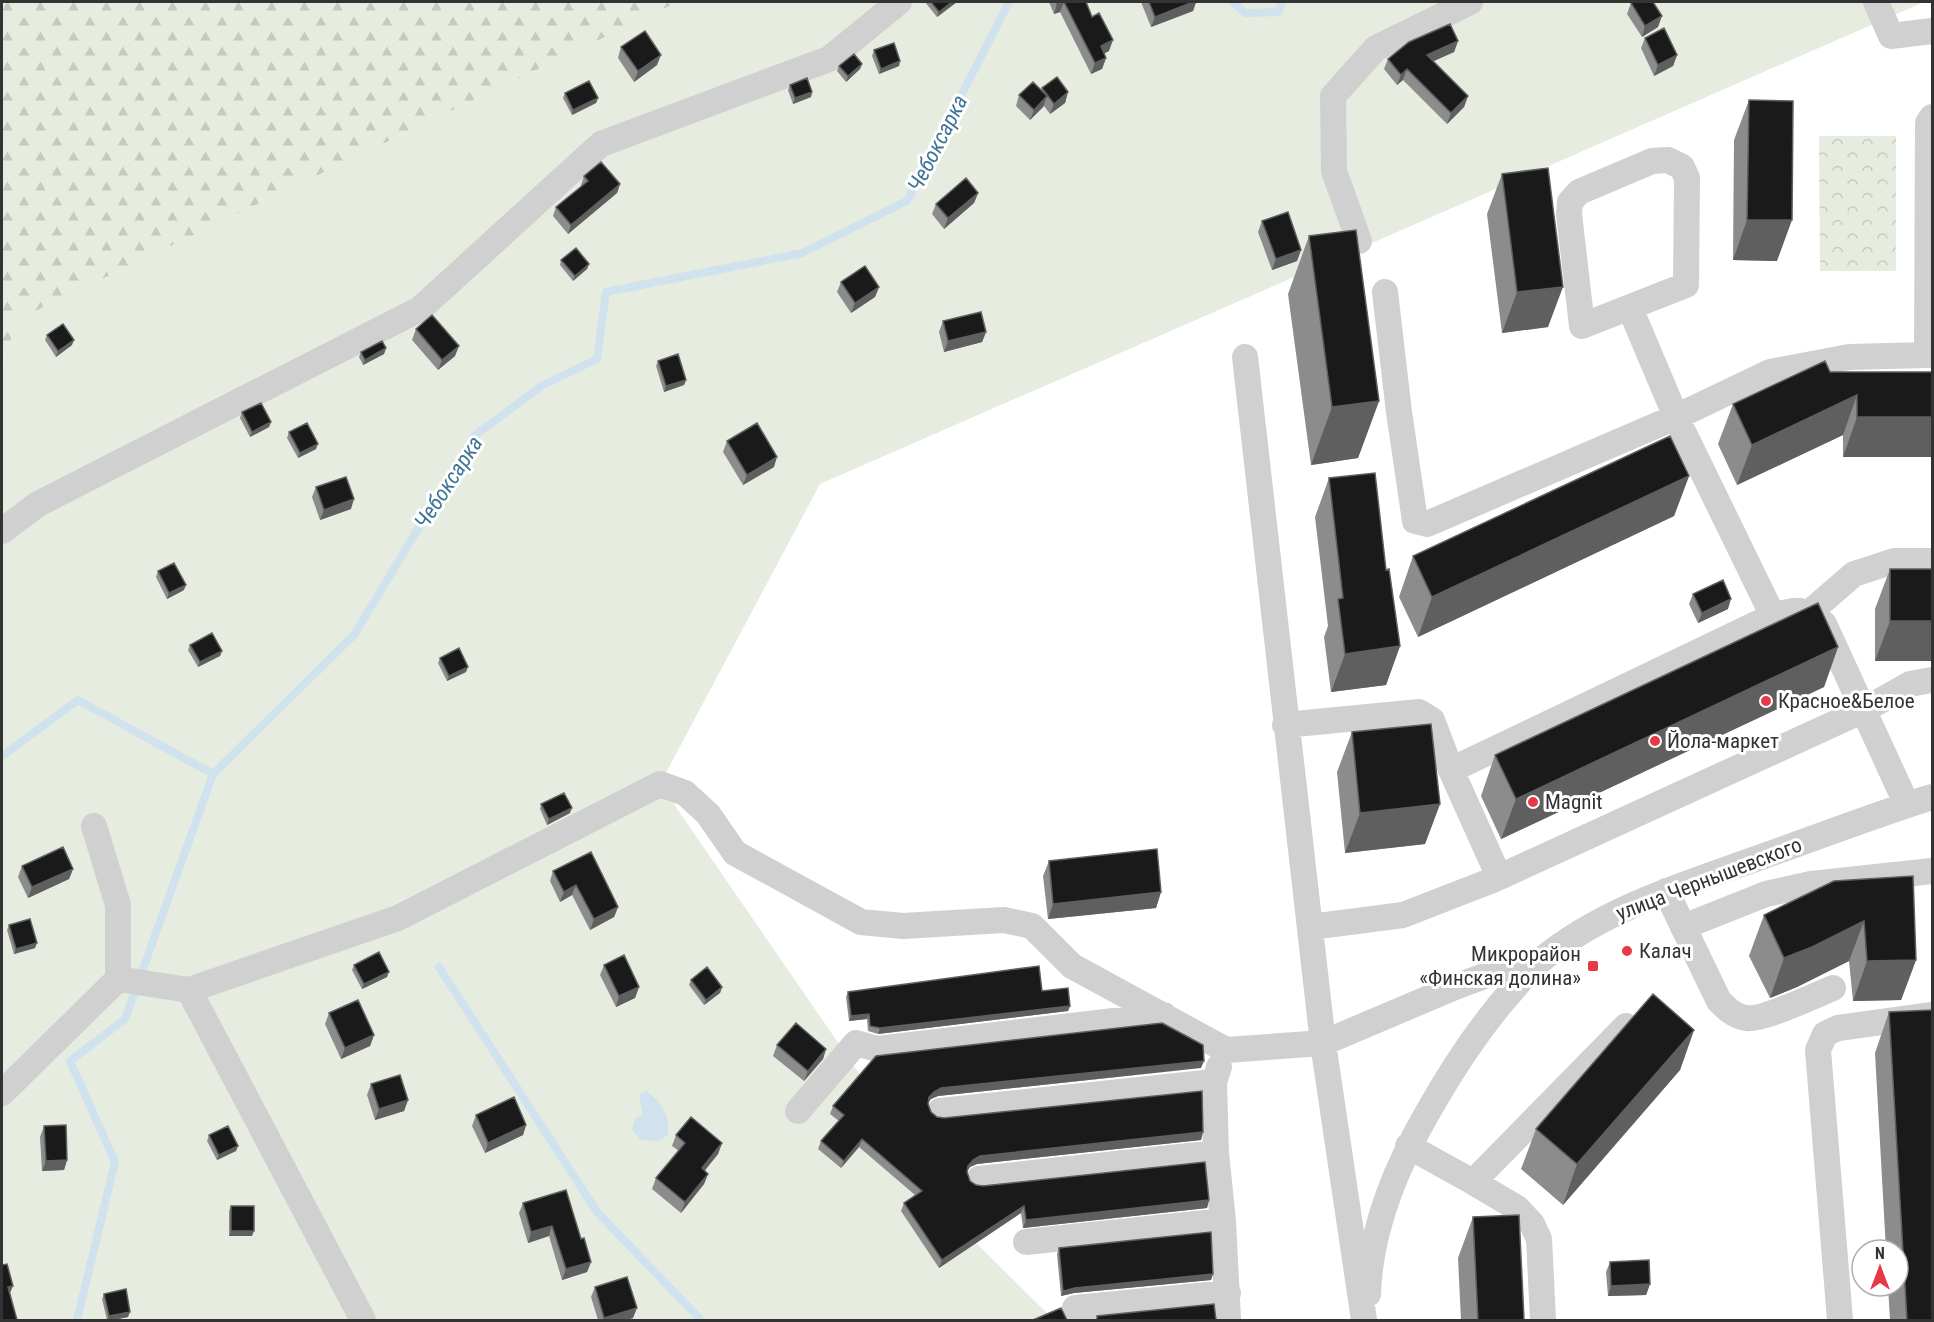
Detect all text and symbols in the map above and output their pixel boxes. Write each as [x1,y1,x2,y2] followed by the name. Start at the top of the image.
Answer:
[902,91,972,196] water label: Чебоксарка
[409,431,488,533] water label: Чебоксарка
[1778,689,1915,713] place label: Красное&Белое
[1759,694,1773,708] marker: Красное&Белое
[1667,729,1779,753] place label: Йола-маркет
[1648,734,1662,748] marker: Йола-маркет
[1545,790,1602,814] place label: Magnit
[1526,795,1540,809] marker: Magnit
[1613,833,1805,925] street label: улица Чернышевского
[1639,939,1692,963] place label: Калач
[1419,942,1581,990] place label: Микрорайон «Финская долина»
[1620,944,1634,958] marker: Калач
[1586,959,1600,973] marker: Микрорайон «Финская долина»
[1850,1238,1910,1298] north arrow
[1875,1244,1885,1263] text: N

